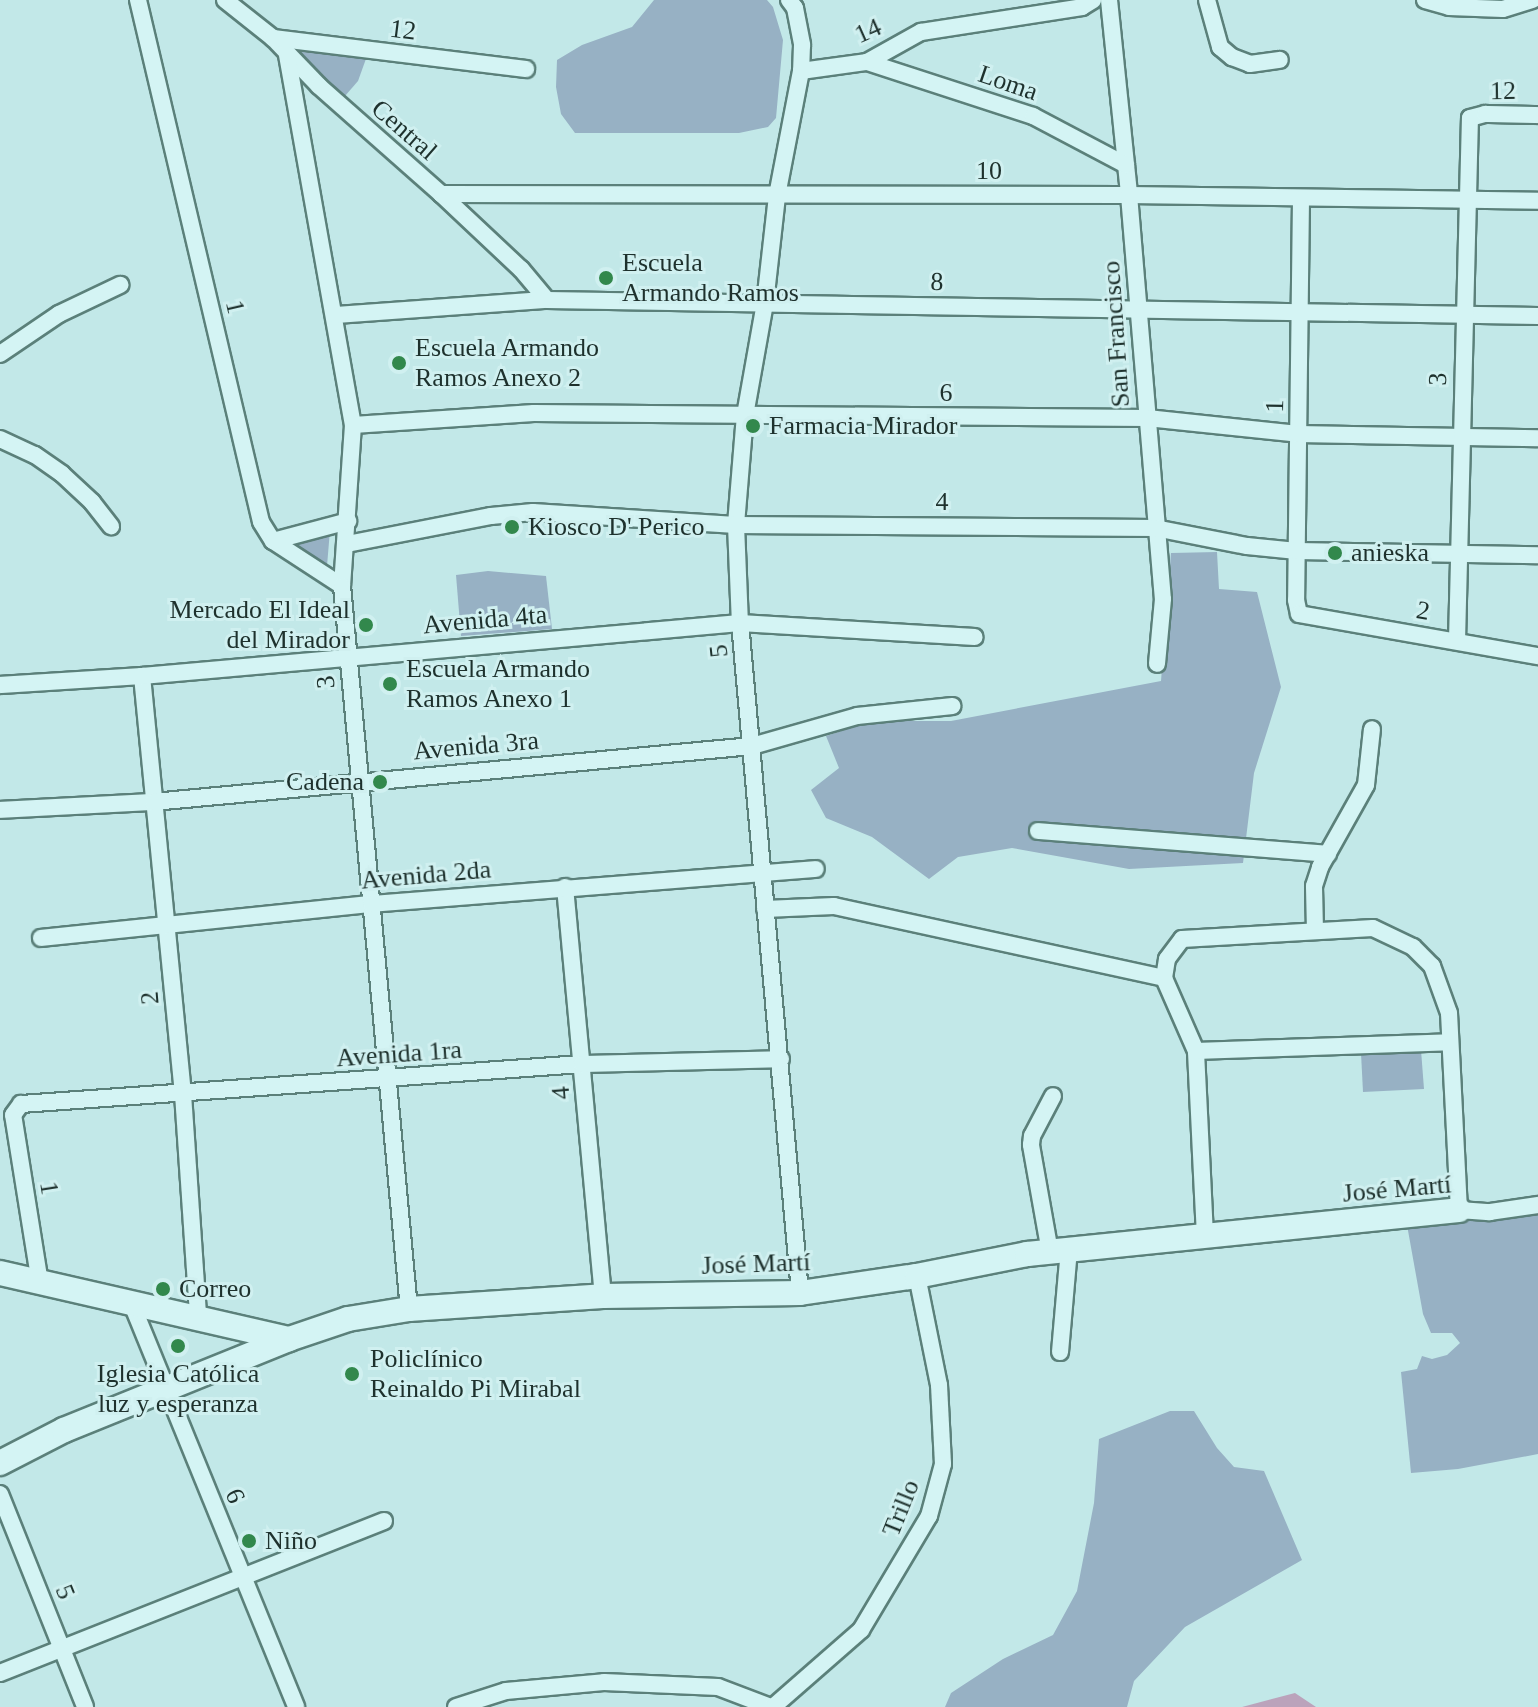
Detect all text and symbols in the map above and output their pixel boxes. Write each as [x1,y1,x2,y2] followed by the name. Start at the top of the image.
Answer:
[850,11,886,51] street label: 14
[388,13,418,47] street label: 12
[974,58,1042,108] street label: Loma
[1490,75,1516,107] street label: 12
[365,93,443,167] street label: Central
[976,155,1002,187] street label: 10
[622,247,799,308] place label: Escuela Armando Ramos
[1095,260,1137,408] street label: San Francisco
[930,266,944,298] street label: 8
[597,269,615,287] marker: Escuela Armando Ramos
[218,297,252,317] street label: 1
[415,332,601,394] place label: Escuela Armando Ramos Anexo 2
[390,354,408,372] marker: Escuela Armando Ramos Anexo 2
[1422,372,1454,386] street label: 3
[940,377,952,409] street label: 6
[1259,399,1291,413] street label: 1
[769,410,957,442] place label: Farmacia Mirador
[744,417,762,435] marker: Farmacia Mirador
[936,486,948,518] street label: 4
[528,511,705,543] place label: Kiosco D' Perico
[503,518,521,536] marker: Kiosco D' Perico
[1351,537,1429,569] place label: anieska
[1326,544,1344,562] marker: anieska
[170,594,350,656] place label: Mercado El Ideal del Mirador
[1414,595,1432,627] street label: 2
[422,599,548,641] street label: Avenida 4ta
[357,616,375,634] marker: Mercado El Ideal del Mirador
[703,643,735,659] street label: 5
[406,653,592,714] place label: Escuela Armando Ramos Anexo 1
[310,674,342,690] street label: 3
[381,675,399,693] marker: Escuela Armando Ramos Anexo 1
[412,725,540,767] street label: Avenida 3ra
[286,766,364,798] place label: Cadena
[371,773,389,791] marker: Cadena
[360,854,492,896] street label: Avenida 2da
[134,990,166,1006] street label: 2
[335,1034,463,1074] street label: Avenida 1ra
[545,1085,577,1101] street label: 4
[1341,1169,1453,1209] street label: José Martí
[33,1179,65,1197] street label: 1
[701,1247,811,1281] street label: José Martí
[179,1273,251,1305] place label: Correo
[154,1280,172,1298] marker: Correo
[169,1337,187,1355] marker: Iglesia Católica luz y esperanza
[370,1343,581,1404] place label: Policlínico Reinaldo Pi Mirabal
[97,1358,259,1420] place label: Iglesia Católica luz y esperanza
[341,1363,363,1385] marker: Policlínico Reinaldo Pi Mirabal
[876,1475,926,1541] street label: Trillo
[218,1484,252,1508] street label: 6
[265,1525,317,1557] place label: Niño
[240,1532,258,1550] marker: Niño
[48,1580,82,1604] street label: 5

